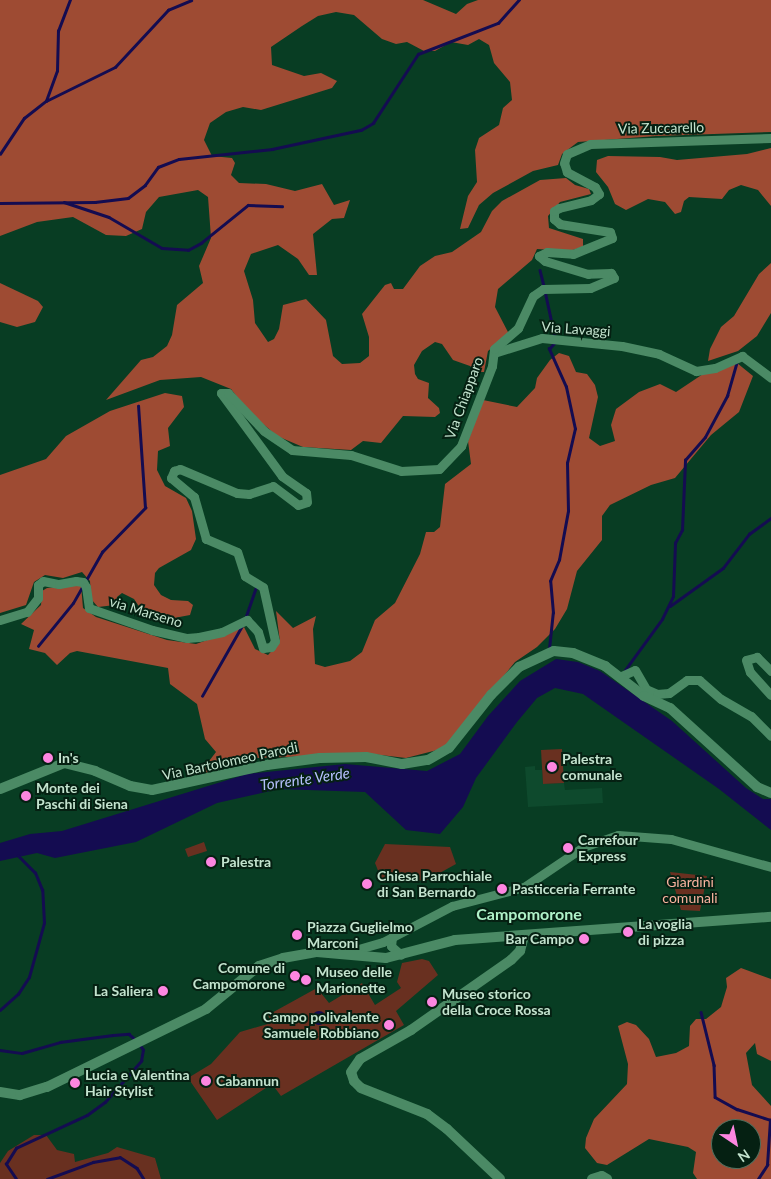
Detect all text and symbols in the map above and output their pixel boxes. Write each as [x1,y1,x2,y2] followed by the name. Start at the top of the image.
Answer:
[618,119,704,137] street label: Via Zuccarello
[541,318,611,340] street label: Via Lavaggi
[441,355,487,441] street label: Via Chiapparo
[108,593,184,631] street label: via Marseno
[161,738,299,784] street label: Via Bartolomeo Parodi
[58,750,79,766] place label: In's
[562,751,622,784] place label: Palestra comunale
[42,752,54,764] marker: In's
[546,761,558,773] marker: Palestra comunale
[259,764,351,794] water label: Torrente Verde
[36,780,128,812] place label: Monte dei Paschi di Siena
[20,790,32,802] marker: Monte dei Paschi di Siena
[578,832,638,864] place label: Carrefour Express
[562,842,574,854] marker: Carrefour Express
[221,854,271,870] place label: Palestra
[205,856,217,868] marker: Palestra
[377,868,492,900] place label: Chiesa Parrochiale di San Bernardo
[662,874,718,906] park label: Giardini comunali
[361,878,373,890] marker: Chiesa Parrochiale di San Bernardo
[512,881,635,897] place label: Pasticceria Ferrante
[496,883,508,895] marker: Pasticceria Ferrante
[476,904,582,924] district label: Campomorone
[638,916,692,949] place label: La voglia di pizza
[307,919,413,952] place label: Piazza Guglielmo Marconi
[622,926,634,938] marker: La voglia di pizza
[291,929,303,941] marker: Piazza Guglielmo Marconi
[505,931,574,947] place label: Bar Campo
[578,933,590,945] marker: Bar Campo
[193,960,285,992] place label: Comune di Campomorone
[316,964,392,996] place label: Museo delle Marionette
[289,970,301,982] marker: Comune di Campomorone
[300,974,312,986] marker: Museo delle Marionette
[94,983,153,999] place label: La Saliera
[157,985,169,997] marker: La Saliera
[442,986,551,1019] place label: Museo storico della Croce Rossa
[426,996,438,1008] marker: Museo storico della Croce Rossa
[263,1009,379,1042] place label: Campo polivalente Samuele Robbiano
[383,1019,395,1031] marker: Campo polivalente Samuele Robbiano
[85,1067,190,1100] place label: Lucia e Valentina Hair Stylist
[216,1073,279,1089] place label: Cabannun
[200,1075,212,1087] marker: Cabannun
[69,1077,81,1089] marker: Lucia e Valentina Hair Stylist
[711,1119,761,1169] north arrow
[735,1146,753,1166] text: N

